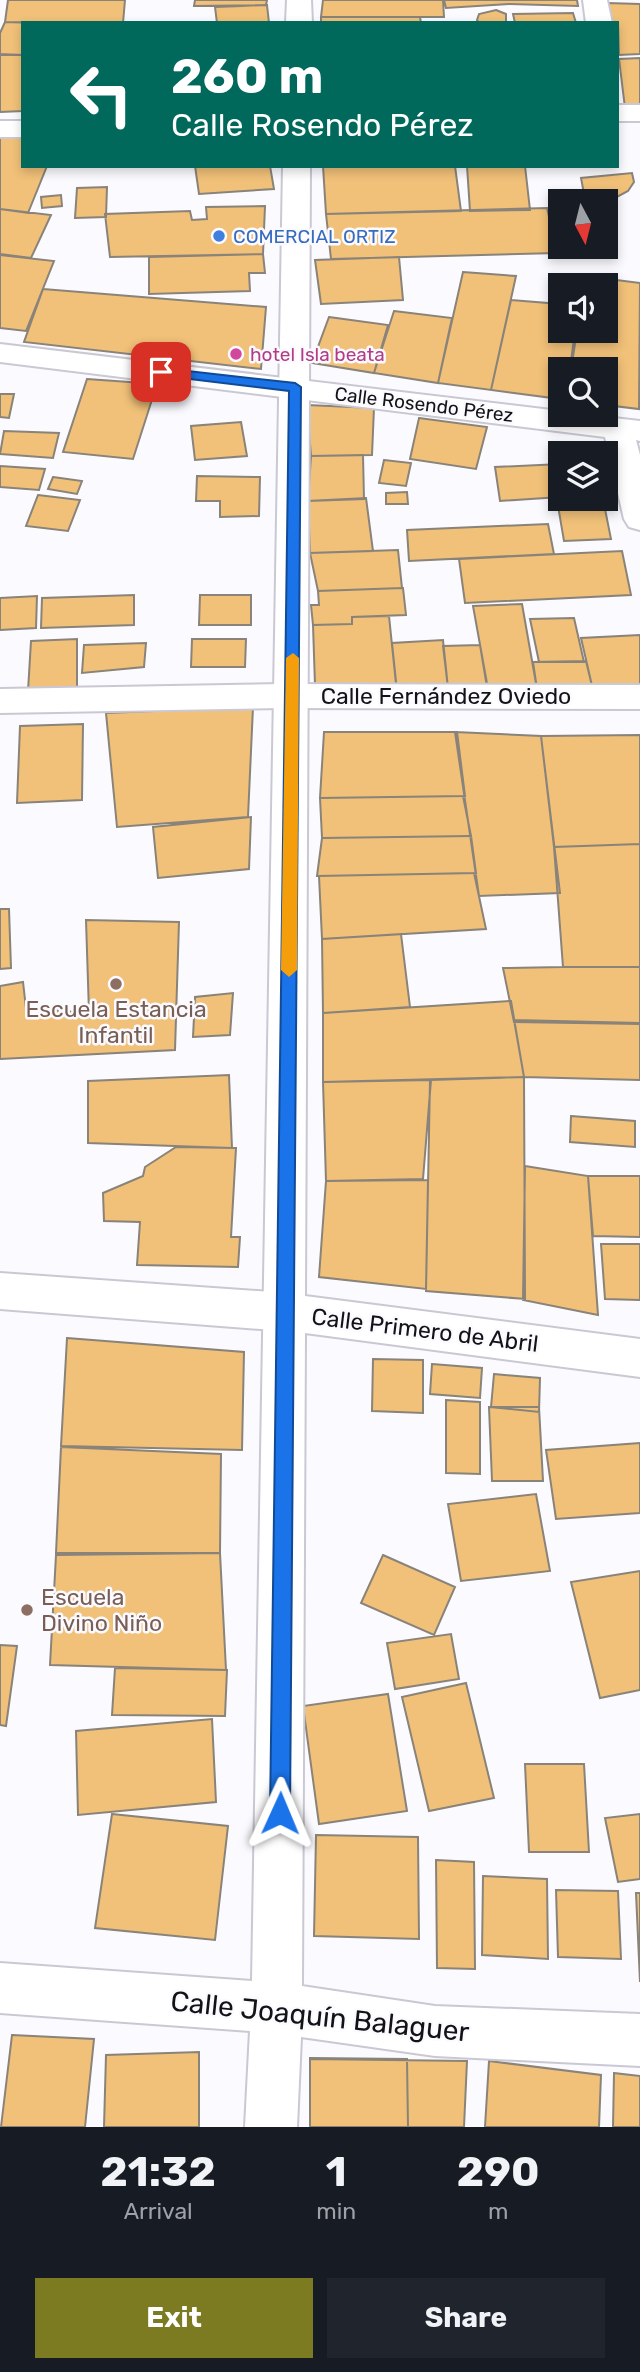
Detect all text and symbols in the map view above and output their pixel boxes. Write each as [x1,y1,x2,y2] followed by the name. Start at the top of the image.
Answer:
[171,47,323,105] text: 260 m
[56,49,147,140] icon: left
[171,106,474,144] text: Calle Rosendo Pérez
[548,189,618,259] north arrow
[548,189,618,511] map controls
[233,225,396,248] place label: COMERCIAL ORTIZ
[211,228,227,244] marker: COMERCIAL ORTIZ
[548,273,618,343] button: sound
[131,342,191,402] pin
[250,343,385,366] place label: hotel Isla beata
[228,346,244,362] marker: hotel Isla beata
[142,353,180,391] icon: arrive
[548,357,618,427] button: search
[333,382,514,427] street label: Calle Rosendo Pérez
[548,441,618,511] button: layers
[321,682,571,710] street label: Calle Fernández Oviedo
[108,976,124,992] marker: Escuela Estancia Infantil
[25,995,207,1049] place label: Escuela Estancia Infantil
[310,1302,540,1358] street label: Calle Primero de Abril
[41,1583,162,1637] place label: Escuela Divino Niño
[19,1602,35,1618] marker: Escuela Divino Niño
[243,1776,317,1850] position arrow
[169,1984,471,2049] street label: Calle Joaquín Balaguer
[100,2147,216,2197] text: 21:32
[326,2147,347,2197] text: 1
[457,2147,540,2197] text: 290
[124,2197,193,2225] text: Arrival
[316,2197,356,2225] text: min
[488,2197,508,2225] text: m
[35,2278,313,2358] button: Exit
[327,2278,605,2358] button: Share

